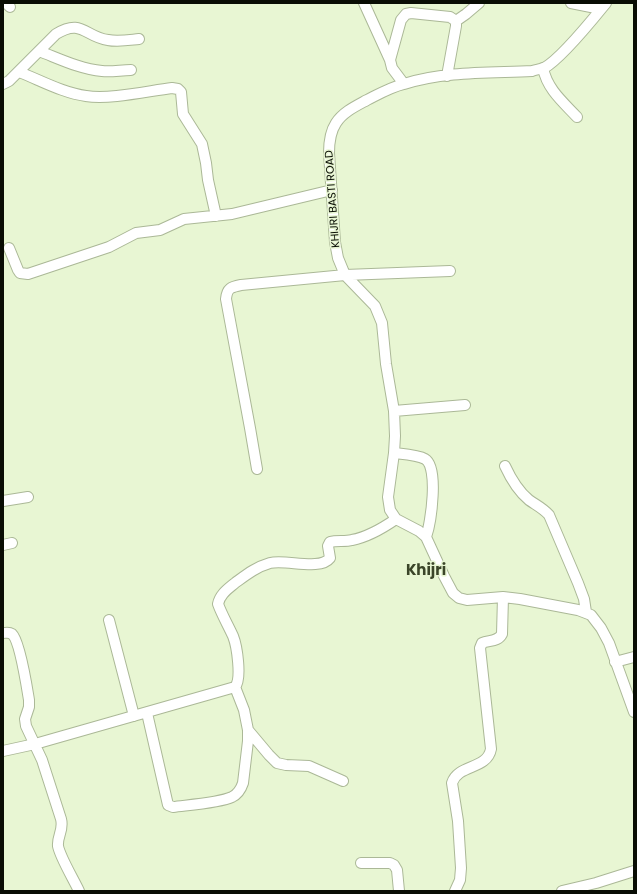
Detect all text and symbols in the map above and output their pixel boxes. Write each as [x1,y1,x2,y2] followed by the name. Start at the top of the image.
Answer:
[323,150,343,248] street label: KHIJRI BASTI ROAD
[406,562,446,580] district label: Khijri

